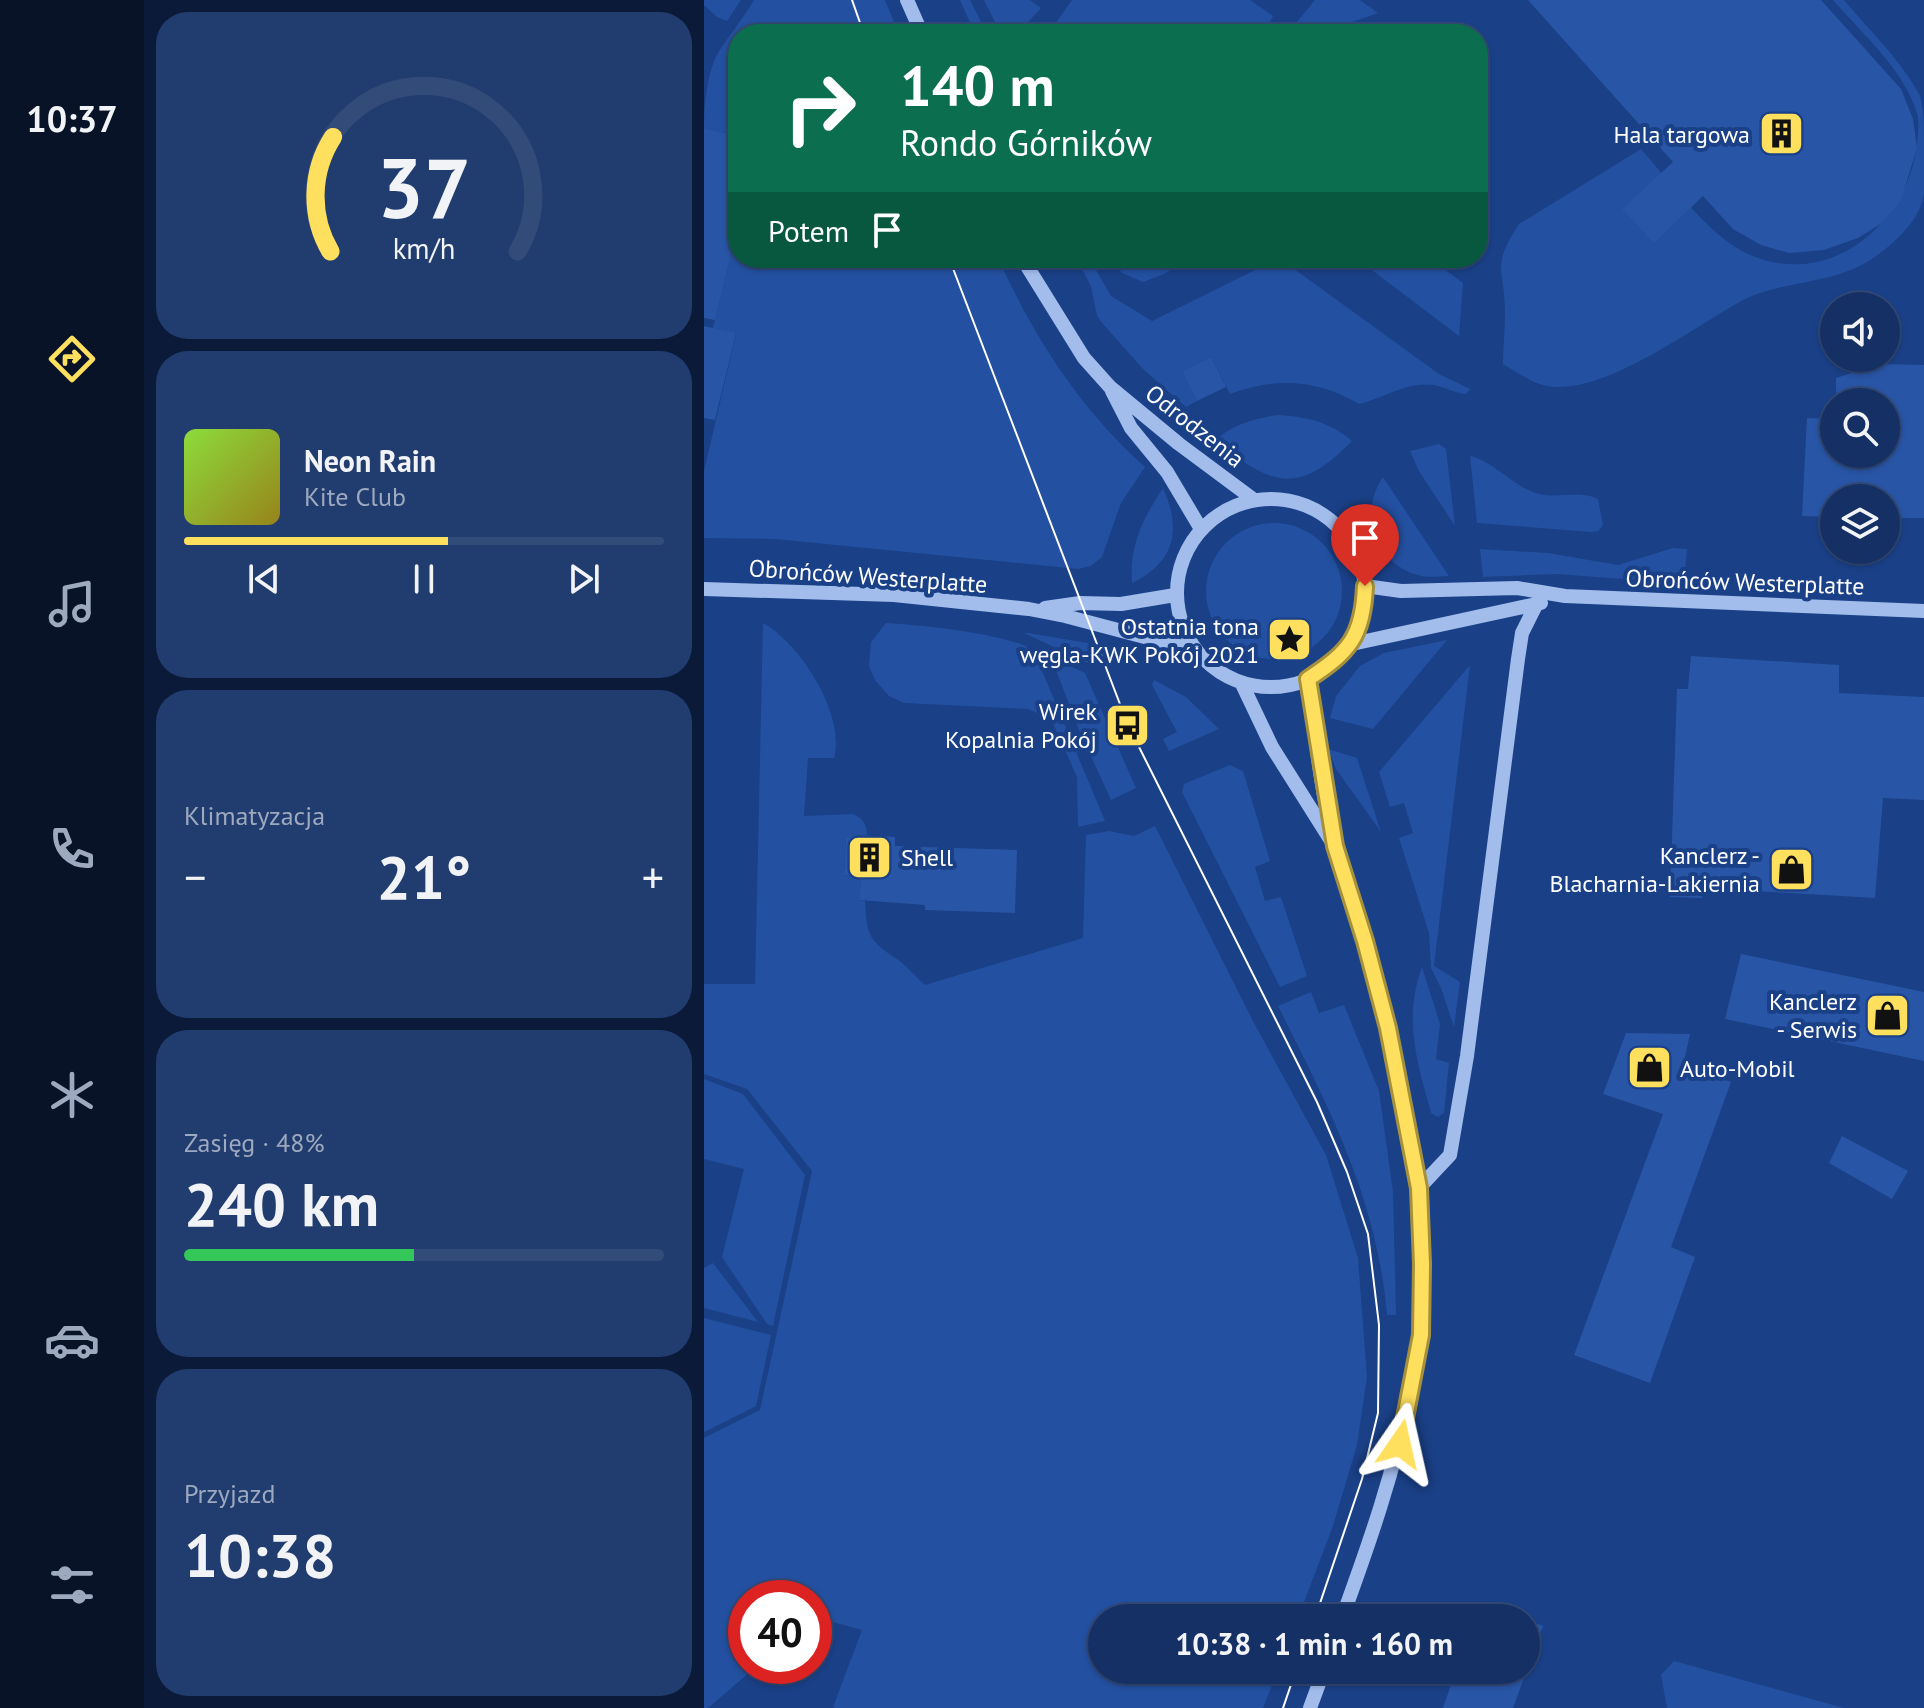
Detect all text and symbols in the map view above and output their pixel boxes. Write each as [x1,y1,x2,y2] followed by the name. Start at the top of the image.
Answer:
[900,49,1055,121] text: 140 m
[768,56,872,160] icon: right
[26,95,118,142] text: 10:37
[1757,110,1805,158] building icon: Hala targowa
[900,119,1152,166] text: Rondo Górników
[1613,119,1750,150] place label: Hala targowa
[377,132,471,240] text: 37
[865,208,909,252] icon: arrive
[768,211,849,250] text: Potem
[393,230,455,267] text: km/h
[1820,292,1900,564] map controls
[1820,292,1900,372] button: sound
[44,331,100,387] icon: directions
[1139,378,1251,474] street label: Odrodzenia
[1820,388,1900,468] button: search
[304,441,436,480] text: Neon Rain
[304,480,406,513] text: Kite Club
[1820,484,1900,564] button: layers
[1331,504,1399,586] pin
[1343,516,1387,560] icon: arrive
[748,552,988,600] street label: Obrońców Westerplatte
[242,557,286,601] icon: previous
[402,557,446,601] icon: pause
[562,557,606,601] icon: next
[1625,562,1865,602] street label: Obrońców Westerplatte
[44,576,100,632] icon: music
[1020,611,1259,670] place label: Ostatnia tona węgla-KWK Pokój 2021
[1266,616,1314,664] place icon: Ostatnia tona węgla-KWK Pokój 2021
[945,696,1097,755] place label: Wirek Kopalnia Pokój
[1104,701,1152,749] bus stop icon: Wirek Kopalnia Pokój
[184,799,325,832] text: Klimatyzacja
[44,821,100,877] icon: phone
[846,833,894,881] building icon: Shell
[377,838,471,916] text: 21°
[1549,840,1760,899] place label: Kanclerz - Blacharnia-Lakiernia
[901,842,953,873] place label: Shell
[1767,845,1815,893] shop icon: Kanclerz - Blacharnia-Lakiernia
[184,848,206,905] text: −
[642,848,664,905] text: +
[1769,986,1857,1045] place label: Kanclerz - Serwis
[1864,991,1912,1039] shop icon: Kanclerz - Serwis
[1625,1044,1673,1092] shop icon: Auto-Mobil
[1680,1053,1795,1084] place label: Auto-Mobil
[44,1067,100,1123] icon: climate
[184,1126,325,1159] text: Zasięg · 48%
[184,1165,379,1243] text: 240 km
[44,1312,100,1368] icon: car
[1358,1402,1442,1486] position arrow
[184,1477,275,1510] text: Przyjazd
[184,1516,336,1594] text: 10:38
[44,1557,100,1613] icon: filters
[728,1580,832,1684] speed limit sign: 40
[1175,1624,1453,1663] text: 10:38 · 1 min · 160 m

